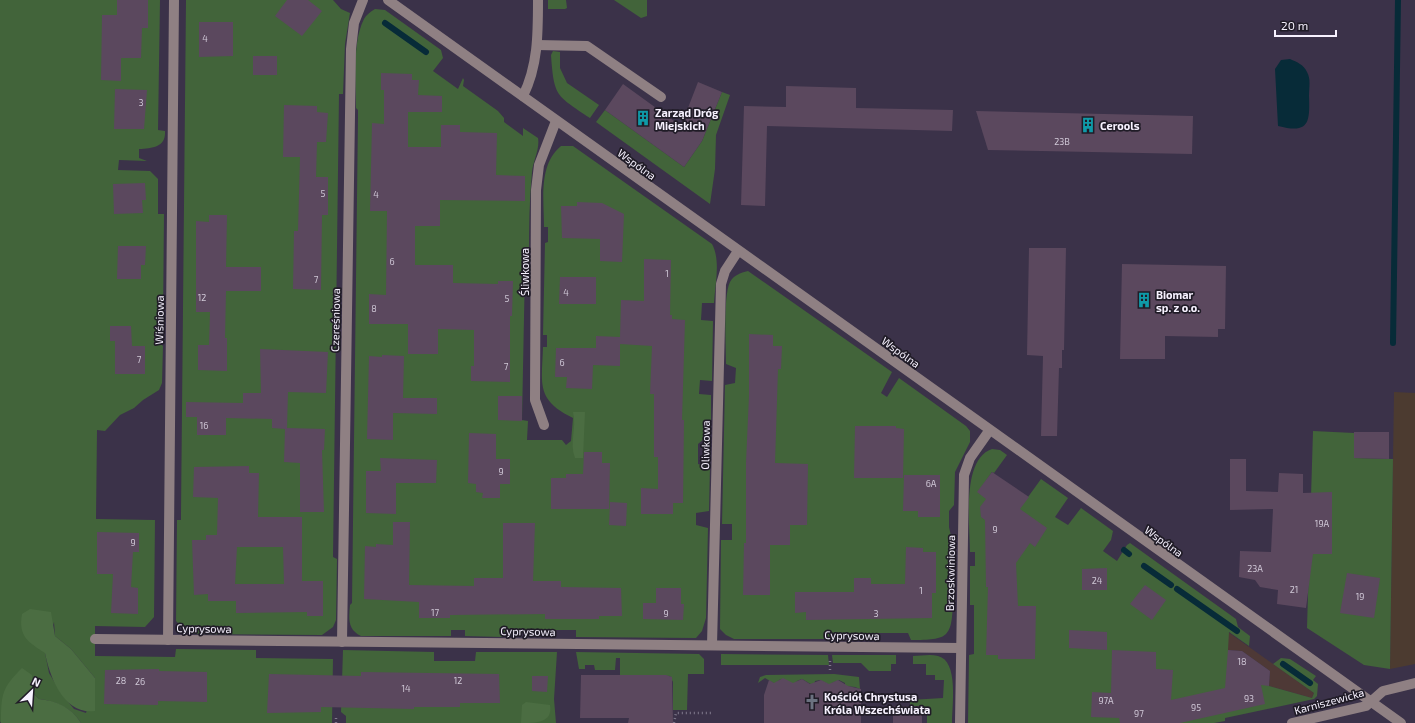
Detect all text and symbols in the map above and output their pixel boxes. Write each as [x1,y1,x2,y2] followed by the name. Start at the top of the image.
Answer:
[1275,12,1336,38] scale bar
[1281,18,1308,32] text: 20 m
[202,33,208,44] house number: 4
[138,97,144,108] house number: 3
[655,106,719,133] place label: Zarząd Dróg Miejskich
[634,109,652,127] building icon: Zarząd Dróg Miejskich
[1079,116,1097,134] building icon: Cerools
[1100,119,1140,132] place label: Cerools
[1054,136,1070,147] house number: 23B
[615,146,659,182] street label: Wspólna
[321,188,326,199] house number: 5
[373,189,379,200] house number: 4
[518,248,531,296] street label: Śliwkowa
[389,256,395,267] house number: 6
[665,268,669,279] house number: 1
[314,274,319,285] house number: 7
[563,287,569,298] house number: 4
[328,288,342,352] street label: Czereśniowa
[1156,288,1200,314] place label: Biomar sp. z o.o.
[1135,291,1153,309] building icon: Biomar sp. z o.o.
[198,292,206,303] house number: 12
[505,293,510,304] house number: 5
[152,295,166,345] street label: Wiśniowa
[371,303,377,314] house number: 8
[879,334,923,370] street label: Wspólna
[137,354,142,365] house number: 7
[559,357,565,368] house number: 6
[504,361,509,372] house number: 7
[200,420,208,431] house number: 16
[698,420,712,470] street label: Oliwkowa
[498,466,504,477] house number: 9
[926,478,937,489] house number: 6A
[1315,518,1330,529] house number: 19A
[1142,523,1186,559] street label: Wspólna
[992,524,998,535] house number: 9
[943,535,957,611] street label: Brzoskwiniowa
[130,537,136,548] house number: 9
[1247,563,1263,574] house number: 23A
[1092,575,1103,586] house number: 24
[1290,584,1298,595] house number: 21
[919,585,923,596] house number: 1
[1356,591,1364,602] house number: 19
[431,607,439,618] house number: 17
[663,608,669,619] house number: 9
[873,608,879,619] house number: 3
[176,621,232,635] street label: Cyprysowa
[500,624,556,638] street label: Cyprysowa
[824,628,880,642] street label: Cyprysowa
[1237,656,1247,667] house number: 18
[12,671,52,711] north arrow
[30,674,43,689] text: N
[116,675,126,686] house number: 28
[454,675,462,686] house number: 12
[135,676,145,687] house number: 26
[401,683,411,694] house number: 14
[1293,685,1365,717] street label: Karniszewicka
[824,690,930,716] place label: Kościół Chrystusa Króla Wszechświata
[803,693,821,711] church icon: Kościół Chrystusa Króla Wszechświata
[1244,693,1254,704] house number: 93
[1098,695,1114,706] house number: 97A
[1191,702,1201,713] house number: 95
[1134,708,1144,719] house number: 97

